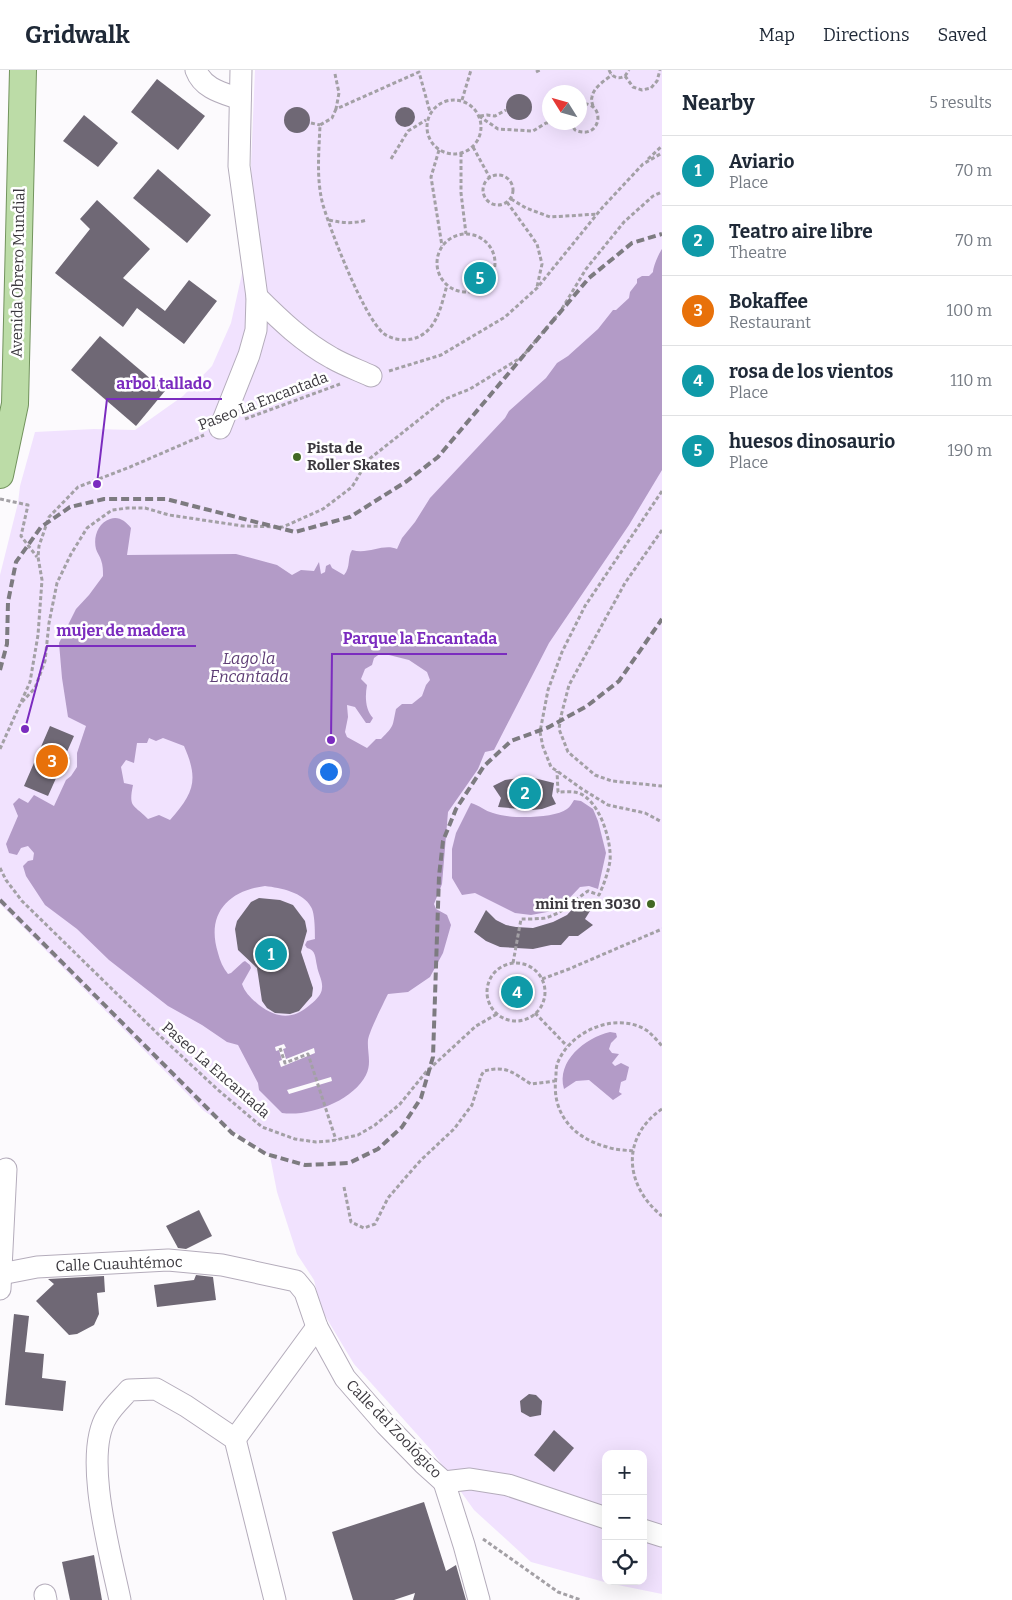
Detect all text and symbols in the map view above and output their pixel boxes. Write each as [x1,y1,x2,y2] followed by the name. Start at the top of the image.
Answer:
[25,21,130,49] text: Gridwalk
[759,24,795,46] text: Map
[823,24,910,46] text: Directions
[938,24,987,46] text: Saved
[542,85,587,130] north arrow
[682,90,755,116] text: Nearby
[929,93,992,112] text: 5 results
[729,150,795,173] text: Aviario
[695,161,701,180] text: 1
[956,161,992,180] text: 70 m
[729,173,768,192] text: Place
[8,188,28,358] street label: Avenida Obrero Mundial
[729,220,873,243] text: Teatro aire libre
[693,231,703,250] text: 2
[956,231,992,250] text: 70 m
[729,243,787,262] text: Theatre
[464,259,496,297] pin: 5
[729,290,808,313] text: Bokaffee
[693,301,703,320] text: 3
[947,301,992,320] text: 100 m
[729,313,811,332] text: Restaurant
[729,360,894,383] text: rosa de los vientos
[107,368,222,399] callout: arbol tallado
[196,368,330,434] street label: Paseo La Encantada
[693,371,703,390] text: 4
[950,371,992,390] text: 110 m
[116,374,212,393] text: arbol tallado
[729,383,768,402] text: Place
[729,430,895,453] text: huesos dinosaurio
[307,439,400,474] place label: Pista de Roller Skates
[694,441,702,460] text: 5
[947,441,992,460] text: 190 m
[291,451,303,463] marker: Pista de Roller Skates
[729,453,768,472] text: Place
[47,615,196,646] callout: mujer de madera
[56,621,186,640] text: mujer de madera
[332,623,507,654] callout: Parque la Encantada
[343,629,497,648] text: Parque la Encantada
[209,649,289,686] water label: Lago la Encantada
[36,742,68,780] pin: 3
[316,759,342,785] your location
[509,774,541,812] pin: 2
[535,895,641,913] place label: mini tren 3030
[645,898,657,910] marker: mini tren 3030
[255,935,287,973] pin: 1
[501,973,533,1011] pin: 4
[158,1018,274,1122] street label: Paseo La Encantada
[55,1253,183,1275] street label: Calle Cuauhtémoc
[342,1376,446,1482] street label: Calle del Zoológico
[602,1450,647,1585] map controls
[602,1450,647,1495] button: +
[602,1495,647,1540] button: −
[602,1540,647,1585] button: locate

